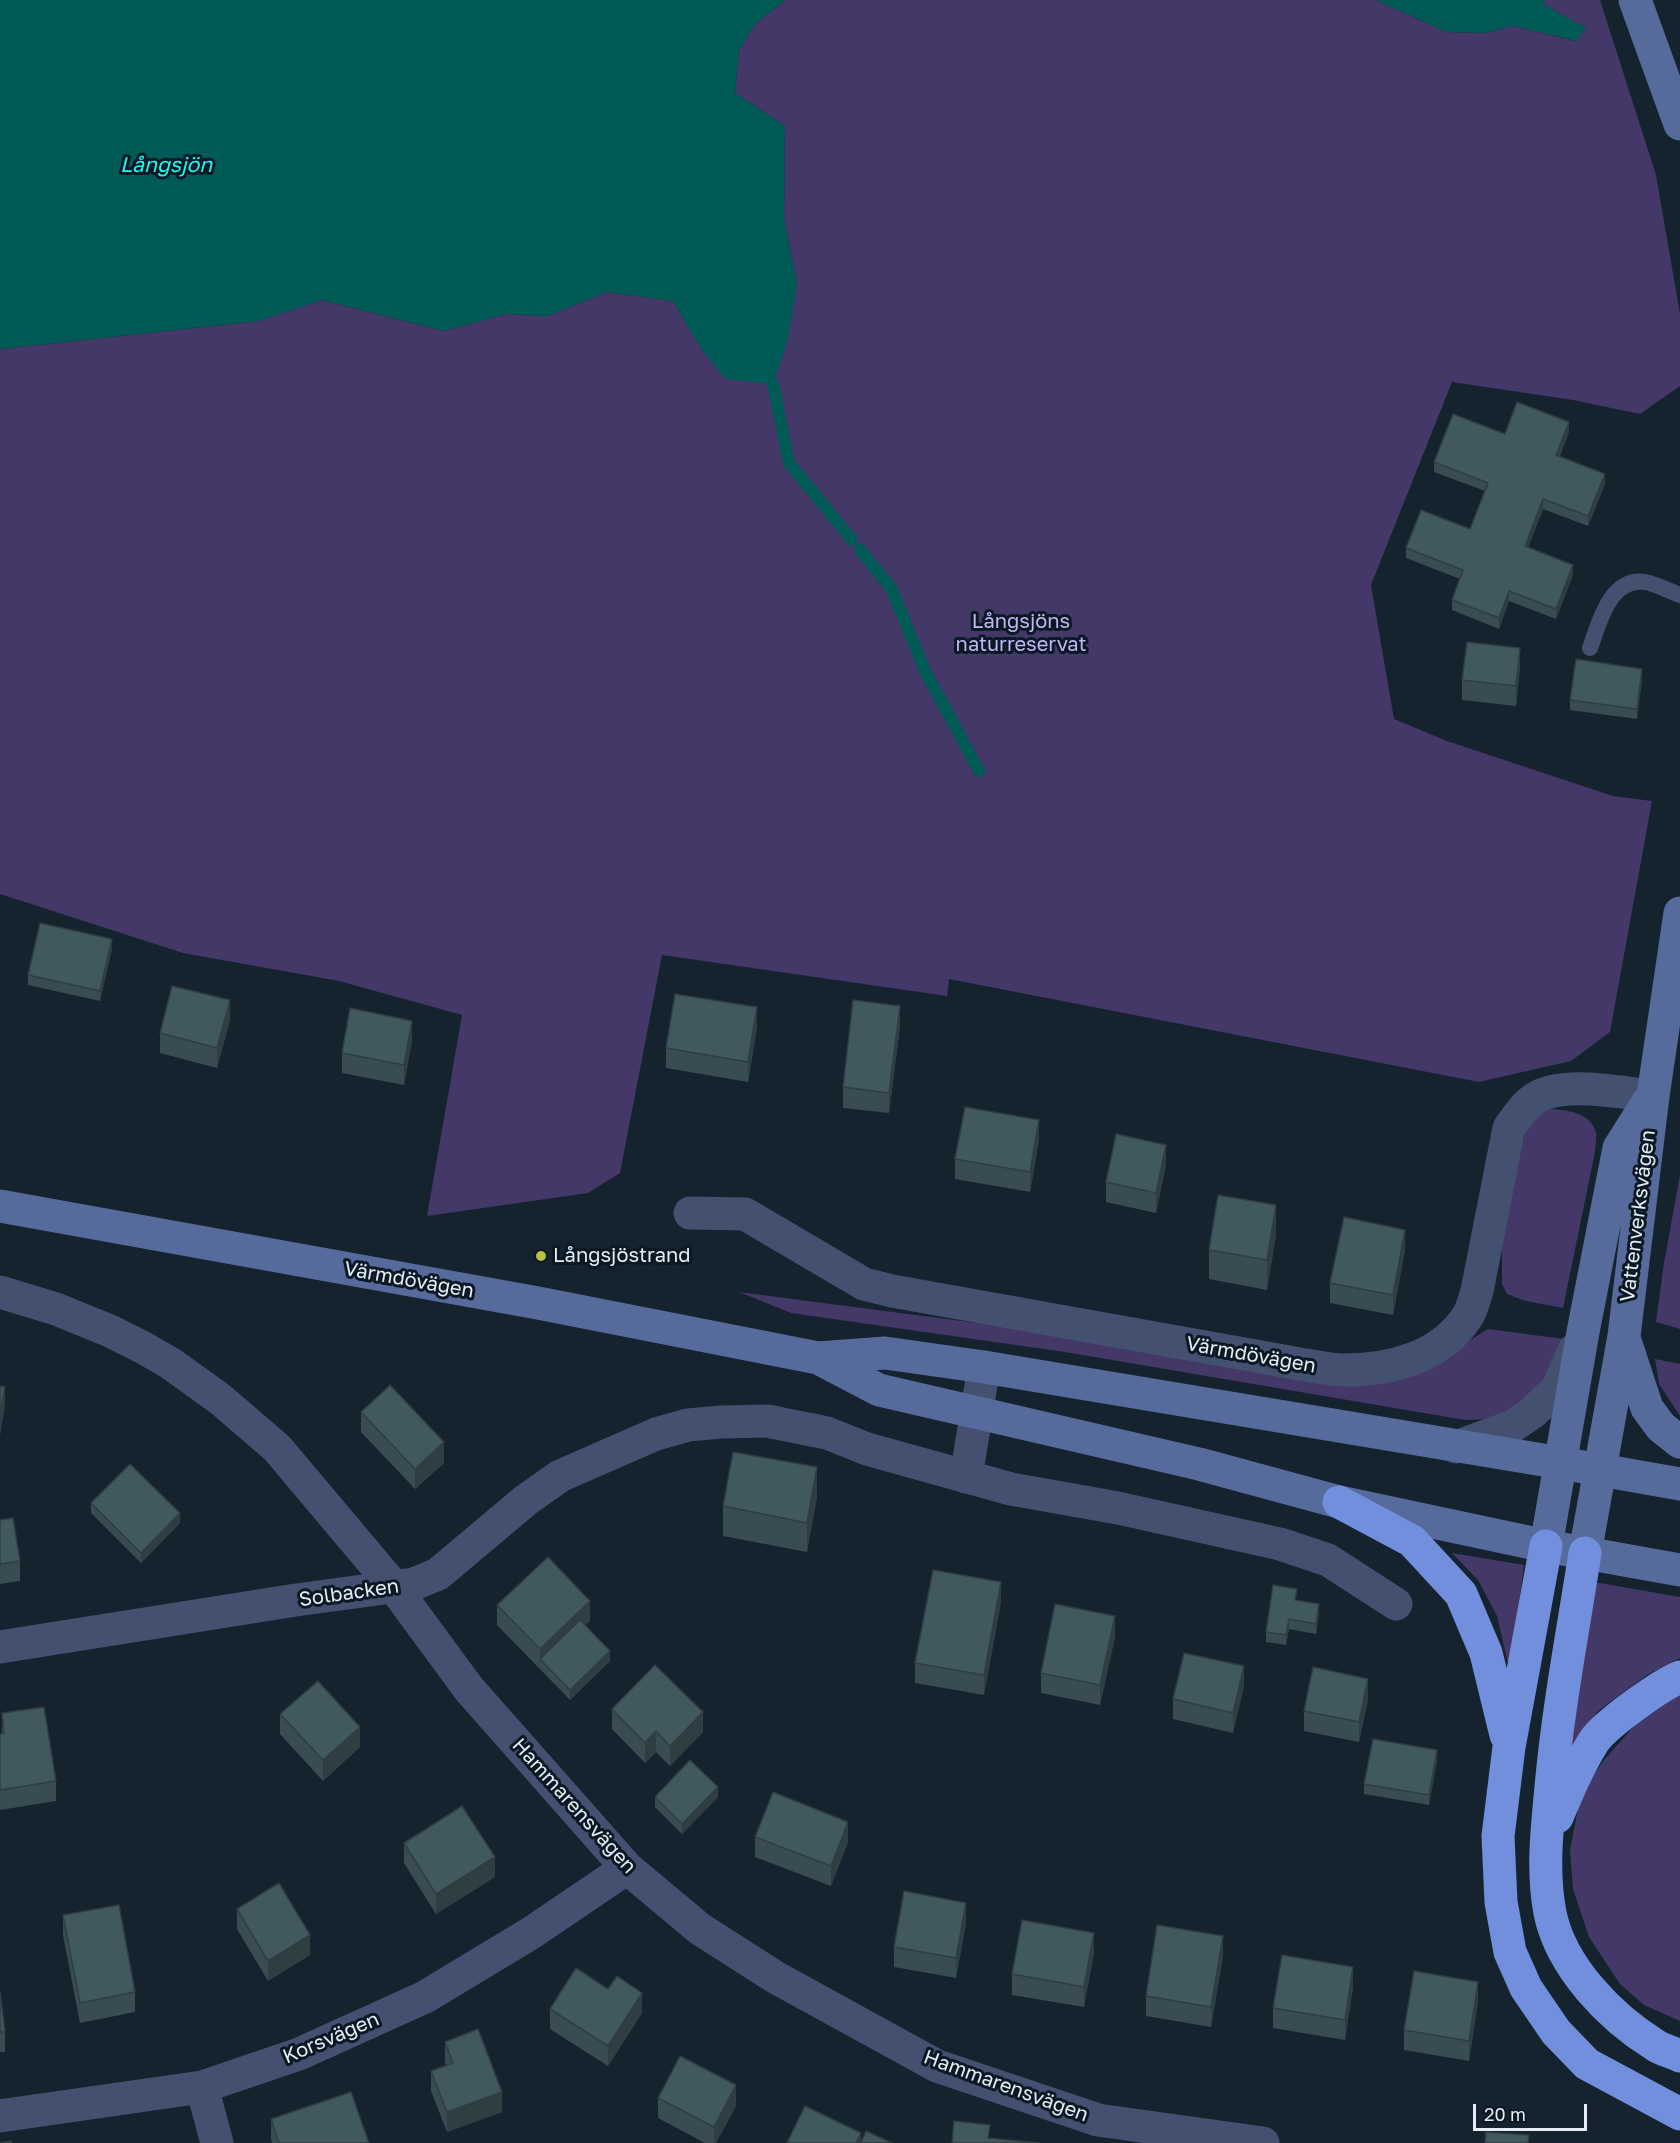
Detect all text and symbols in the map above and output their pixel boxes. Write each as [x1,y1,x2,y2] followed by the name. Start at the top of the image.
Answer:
[120,152,212,178] water label: Långsjön
[956,610,1086,657] park label: Långsjöns naturreservat
[1616,1129,1660,1303] street label: Vattenverksvägen
[553,1244,691,1268] place label: Långsjöstrand
[534,1249,548,1263] marker: Långsjöstrand
[342,1257,476,1303] street label: Värmdövägen
[1184,1332,1318,1378] street label: Värmdövägen
[298,1574,400,1612] street label: Solbacken
[507,1733,641,1879] street label: Hammarensvägen
[279,2007,383,2069] street label: Korsvägen
[920,2045,1092,2127] street label: Hammarensvägen
[1476,2092,1590,2130] scale bar
[1484,2103,1526,2125] text: 20 m

